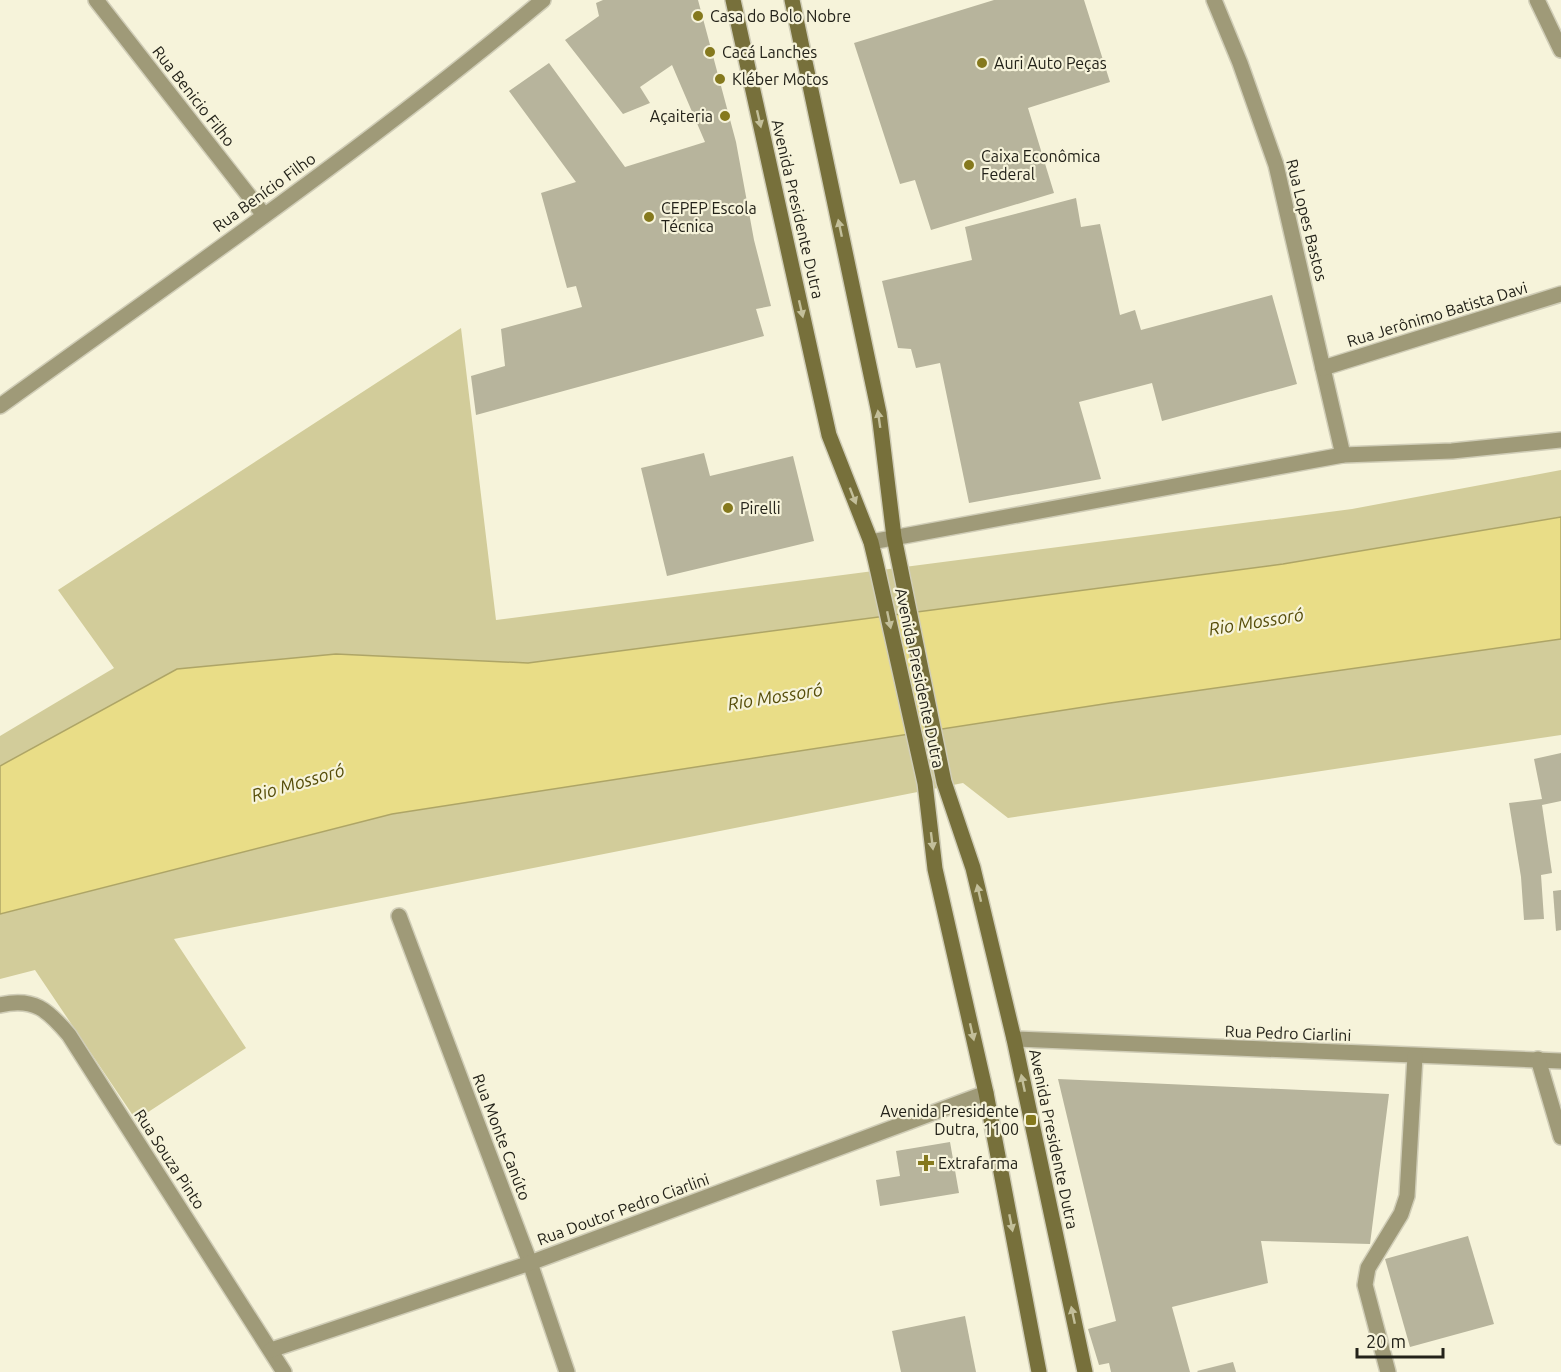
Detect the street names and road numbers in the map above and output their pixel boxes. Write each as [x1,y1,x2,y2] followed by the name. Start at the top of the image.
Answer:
[149,42,239,150] street label: Rua Benicio Filho
[769,118,827,300] street label: Avenida Presidente Dutra
[209,149,319,235] street label: Rua Benício Filho
[1283,157,1331,283] street label: Rua Lopes Bastos
[1345,278,1529,350] street label: Rua Jerônimo Batista Davi
[892,586,948,770] street label: Avenida Presidente Dutra
[1224,1022,1352,1044] street label: Rua Pedro Ciarlini
[1026,1047,1082,1231] street label: Avenida Presidente Dutra
[470,1071,534,1203] street label: Rua Monte Canúto
[131,1106,209,1212] street label: Rua Souza Pinto
[535,1169,711,1249] street label: Rua Doutor Pedro Ciarlini

